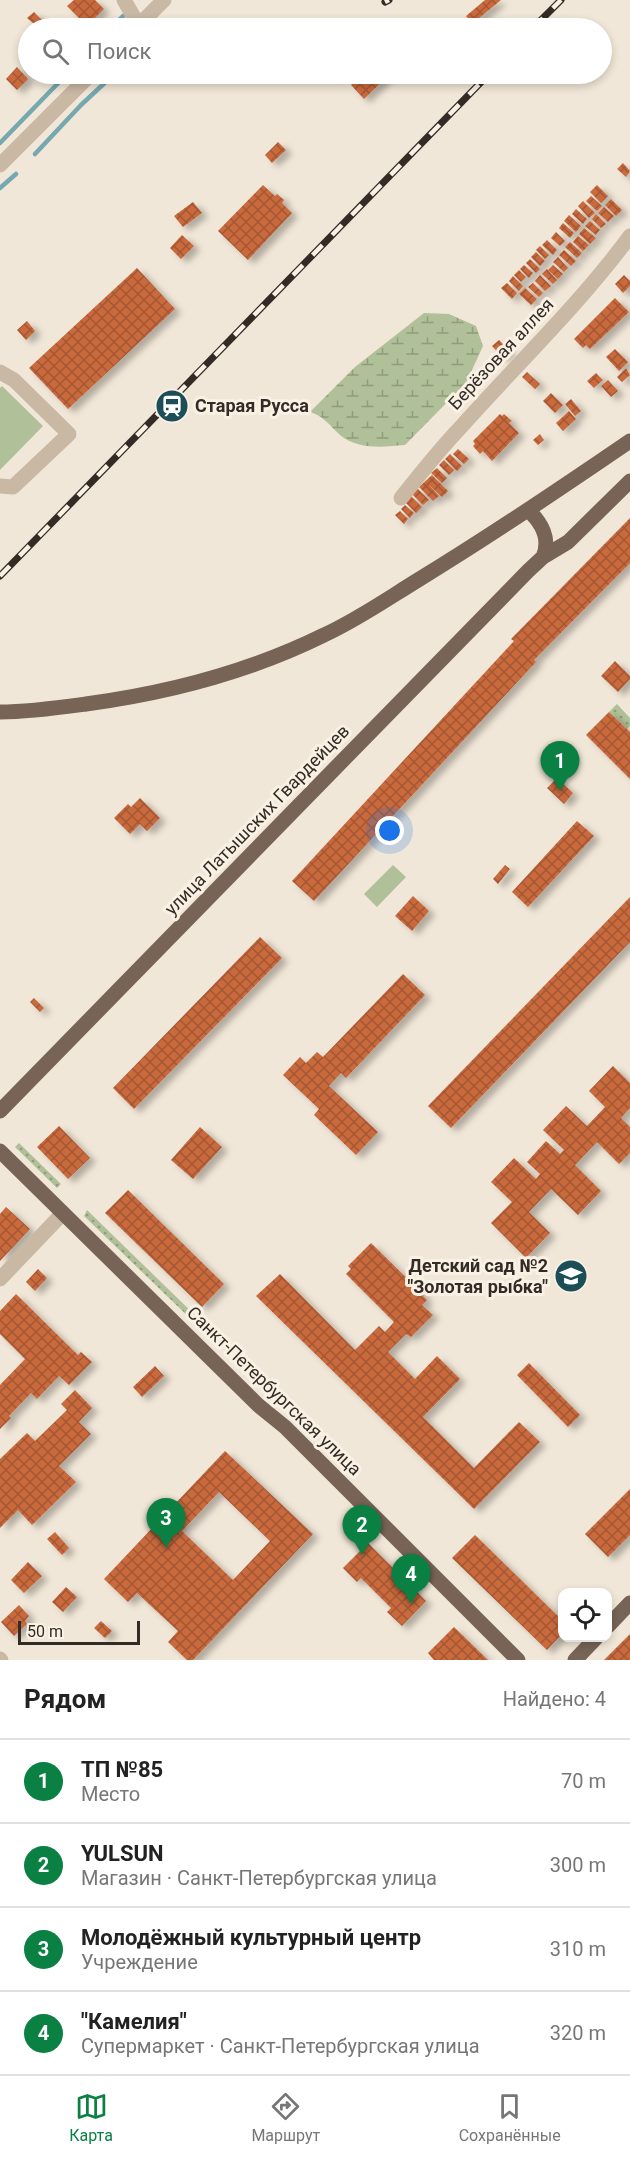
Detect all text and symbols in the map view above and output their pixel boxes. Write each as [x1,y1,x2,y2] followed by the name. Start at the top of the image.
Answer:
[18,18,612,84] search box
[39,35,72,68] icon: search
[87,39,151,64] text: Поиск
[444,294,558,414] street label: Берёзовая аллея
[154,388,190,424] station icon: Старая Русса
[195,395,309,416] place label: Старая Русса
[160,720,353,919] street label: улица Латышских Гвардейцев
[540,742,580,791] pin: 1
[375,816,404,845] your location
[407,1255,548,1297] place label: Детский сад №2 "Золотая рыбка"
[553,1258,589,1294] school or university icon: Детский сад №2 "Золотая рыбка"
[183,1302,366,1479] street label: Санкт-Петербургская улица
[146,1498,186,1548] pin: 3
[342,1506,382,1555] pin: 2
[392,1554,430,1604] pin: 4
[558,1588,612,1642] map controls
[558,1588,612,1642] button: locate
[18,1618,140,1646] scale bar
[27,1622,63,1641] text: 50 m
[24,1684,106,1714] text: Рядом
[503,1687,606,1711] text: Найдено: 4
[81,1757,163,1782] text: ТП №85
[38,1769,49,1793] text: 1
[561,1769,606,1793] text: 70 m
[81,1782,140,1806] text: Место
[81,1841,164,1866] text: YULSUN
[38,1853,49,1877] text: 2
[550,1853,606,1877] text: 300 m
[81,1866,437,1890] text: Магазин · Санкт-Петербургская улица
[81,1925,421,1950] text: Молодёжный культурный центр
[38,1937,49,1961] text: 3
[550,1937,606,1961] text: 310 m
[81,1950,198,1974] text: Учреждение
[81,2009,187,2034] text: "Камелия"
[38,2021,49,2045] text: 4
[550,2021,606,2045] text: 320 m
[81,2034,480,2058] text: Супермаркет · Санкт-Петербургская улица
[69,2090,113,2145] tab: Карта
[251,2090,320,2145] tab: Маршрут
[459,2090,561,2145] tab: Сохранённые

